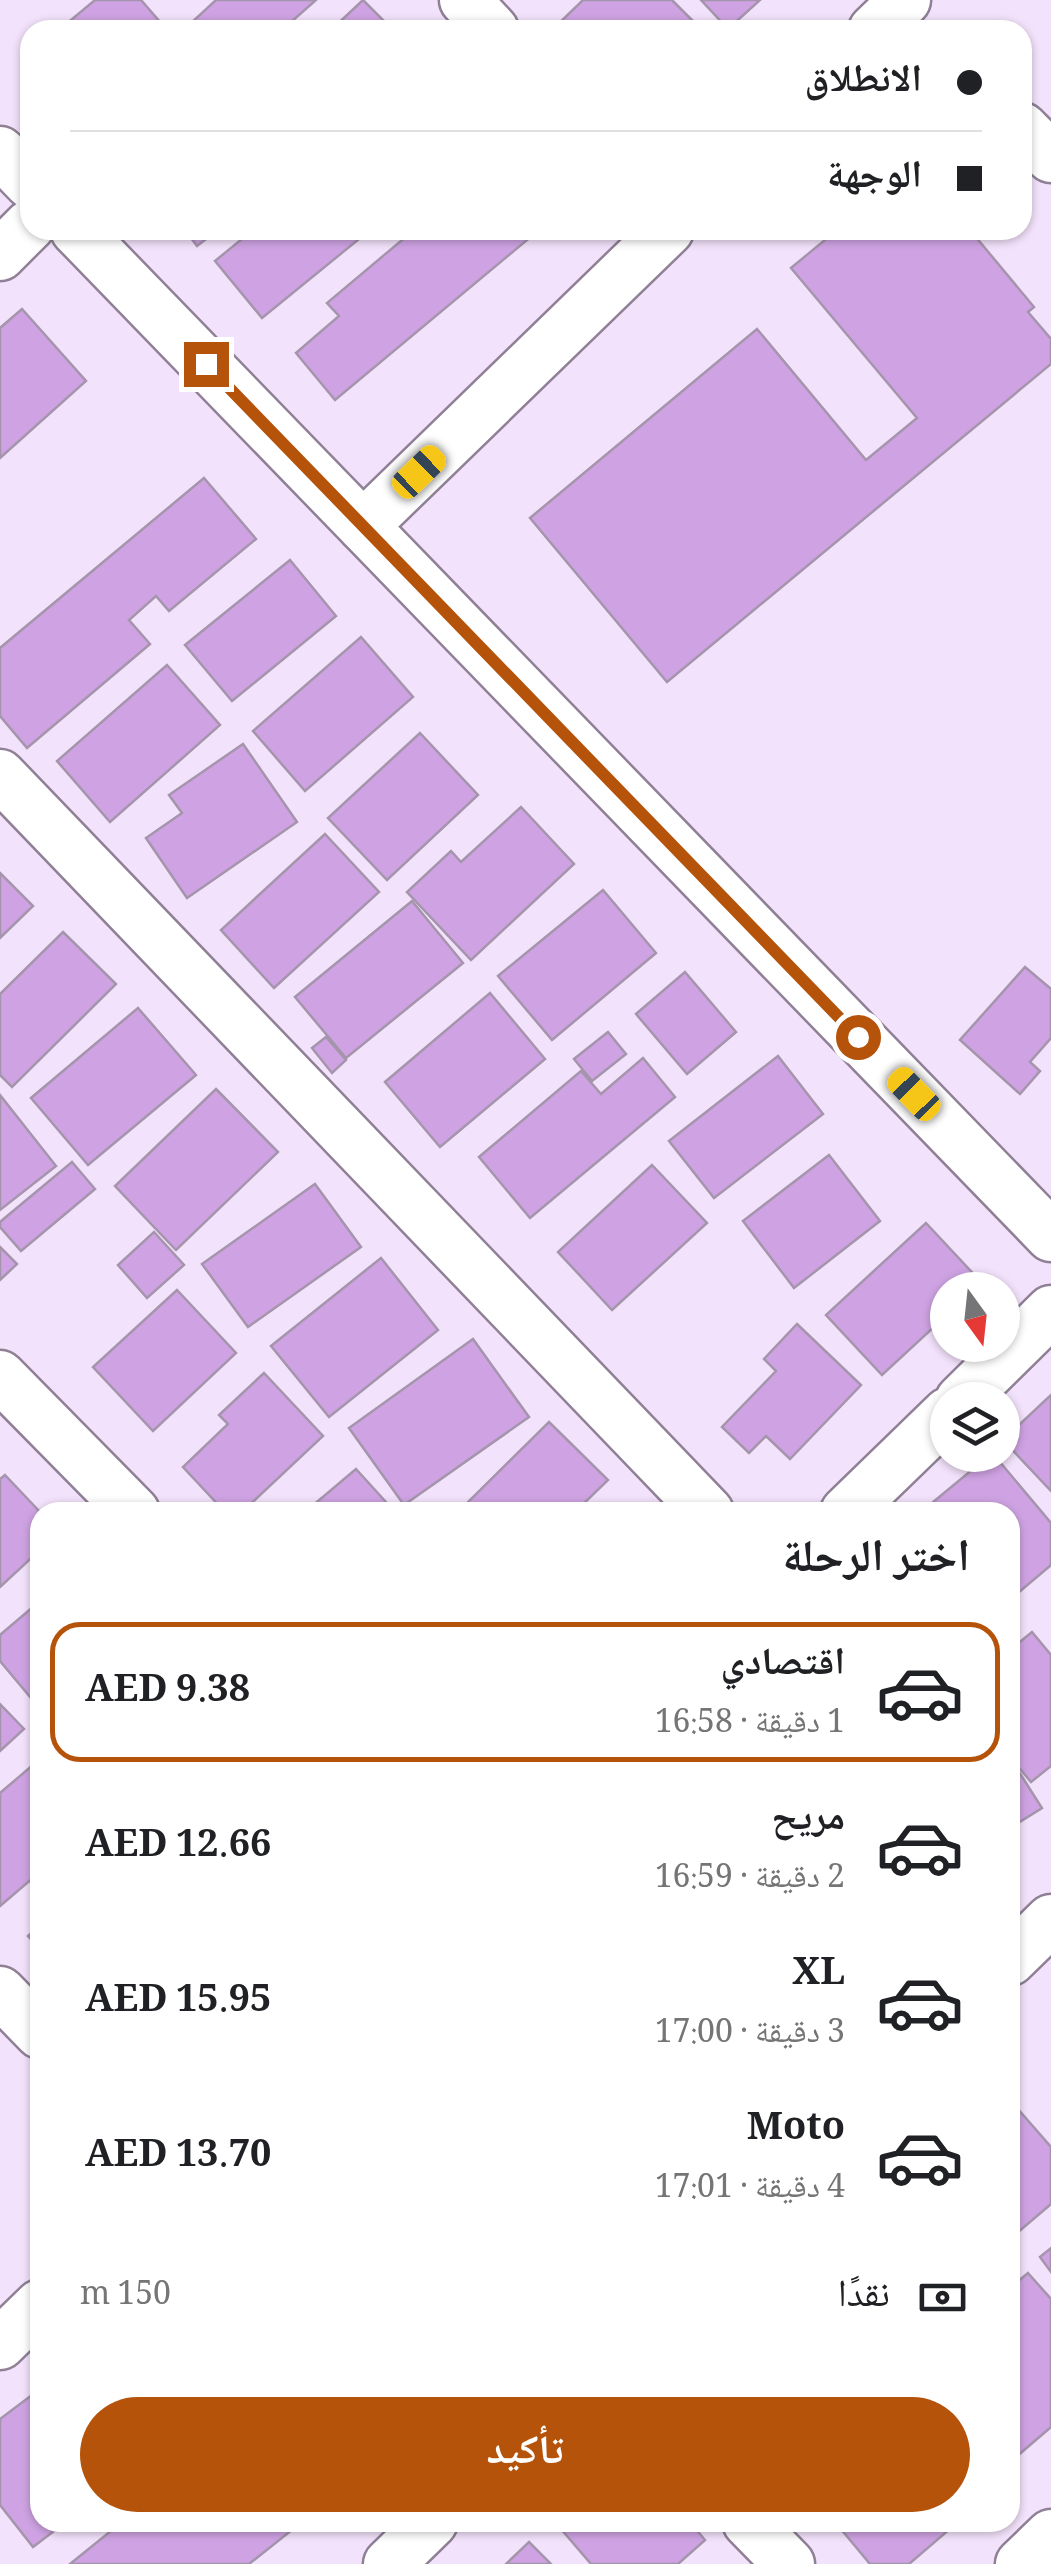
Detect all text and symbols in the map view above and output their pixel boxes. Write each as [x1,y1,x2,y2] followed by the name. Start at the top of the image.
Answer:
[804,50,922,115] text: الانطلاق
[827,146,922,211] text: الوجهة
[184,342,229,387] route end
[387,440,451,504] car
[836,1015,881,1060] route start
[882,1062,946,1126] car
[930,1272,1020,1362] north arrow
[930,1272,1020,1472] map controls
[930,1382,1020,1472] button: layers
[783,1523,970,1600] text: اختر الرحلة
[721,1633,845,1698] text: اقتصادي
[875,1647,965,1737] icon: car
[85,1660,250,1725] text: AED 9.38
[655,1698,845,1752] text: 1 دقيقة · 16:58
[771,1788,845,1853] text: مريح
[875,1802,965,1892] icon: car
[85,1815,271,1880] text: AED 12.66
[655,1853,845,1907] text: 2 دقيقة · 16:59
[792,1943,845,2008] text: XL
[875,1957,965,2047] icon: car
[85,1970,271,2035] text: AED 15.95
[655,2008,845,2062] text: 3 دقيقة · 17:00
[747,2098,845,2163] text: Moto
[875,2112,965,2202] icon: car
[85,2125,271,2190] text: AED 13.70
[655,2163,845,2217] text: 4 دقيقة · 17:01
[838,2265,890,2330] text: نقدًا
[80,2270,171,2324] text: 150 m
[915,2270,970,2325] icon: cash
[80,2397,970,2512] button: تأكيد

